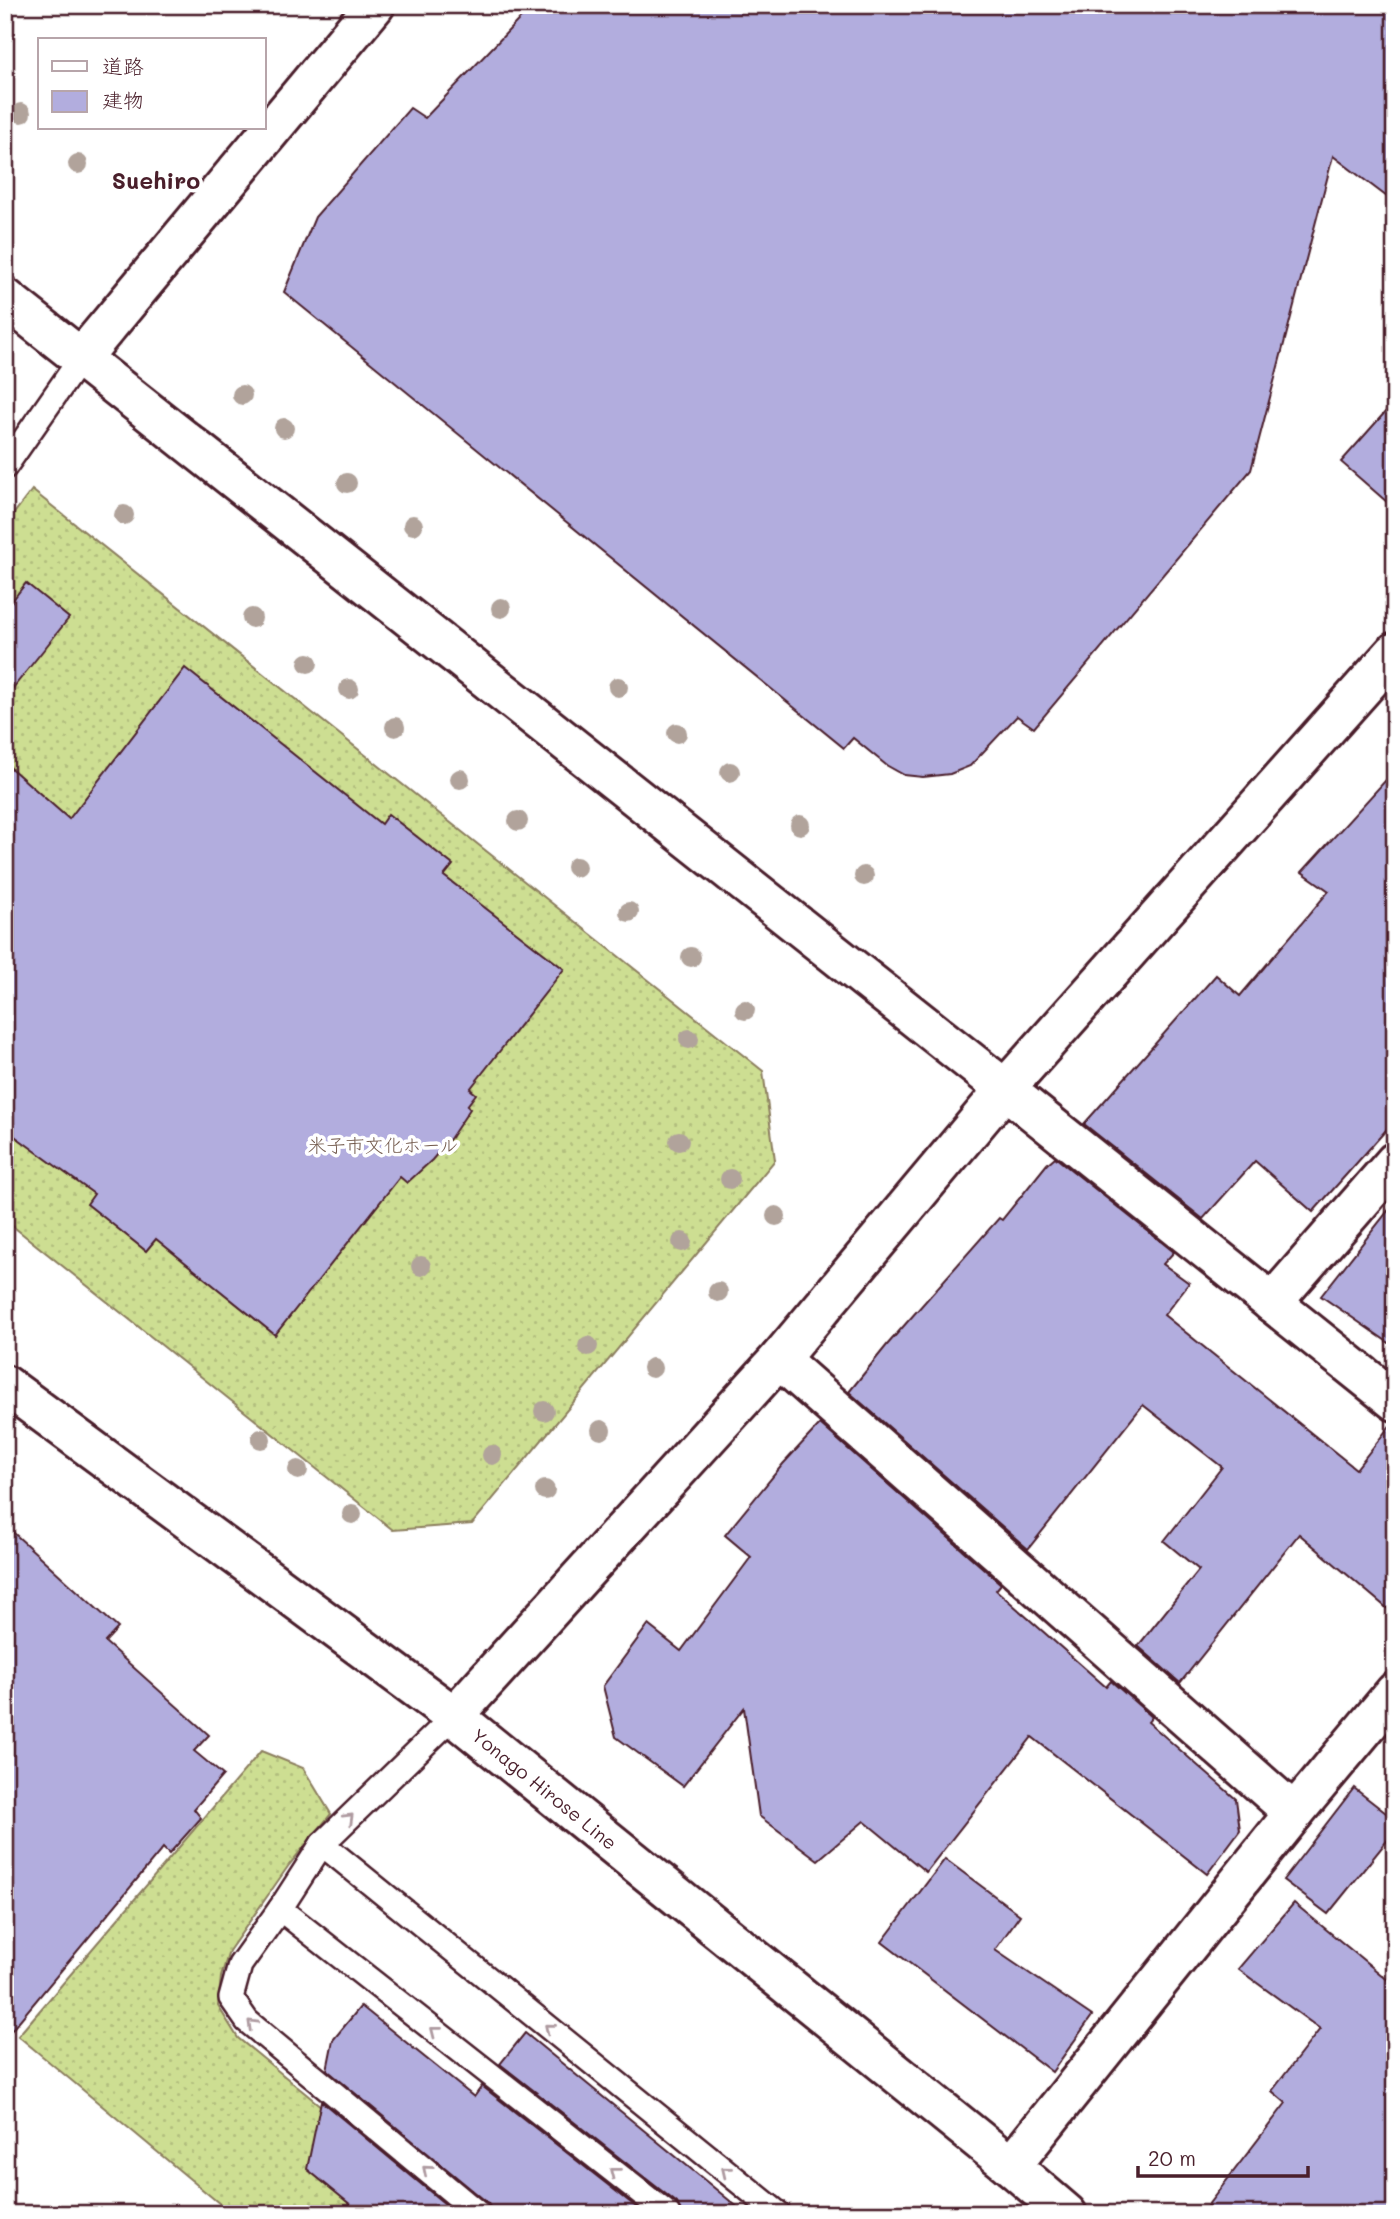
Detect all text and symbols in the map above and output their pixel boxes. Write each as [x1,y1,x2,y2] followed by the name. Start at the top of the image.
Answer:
[38,38,266,130] legend
[102,52,144,79] text: 道路
[102,86,144,113] text: 建物
[112,165,200,195] district label: Suehiro
[308,1132,458,1157] park label: 米子市文化ホール
[467,1722,623,1855] street label: Yonago Hirose Line
[341,1813,354,1826] one-way arrow
[248,2020,261,2033] one-way arrow
[544,2024,557,2036] one-way arrow
[431,2027,443,2040] one-way arrow
[1138,2135,1307,2179] scale bar
[1148,2144,1196,2171] text: 20 m
[422,2166,435,2178] one-way arrow
[610,2167,622,2180] one-way arrow
[721,2167,734,2179] one-way arrow

